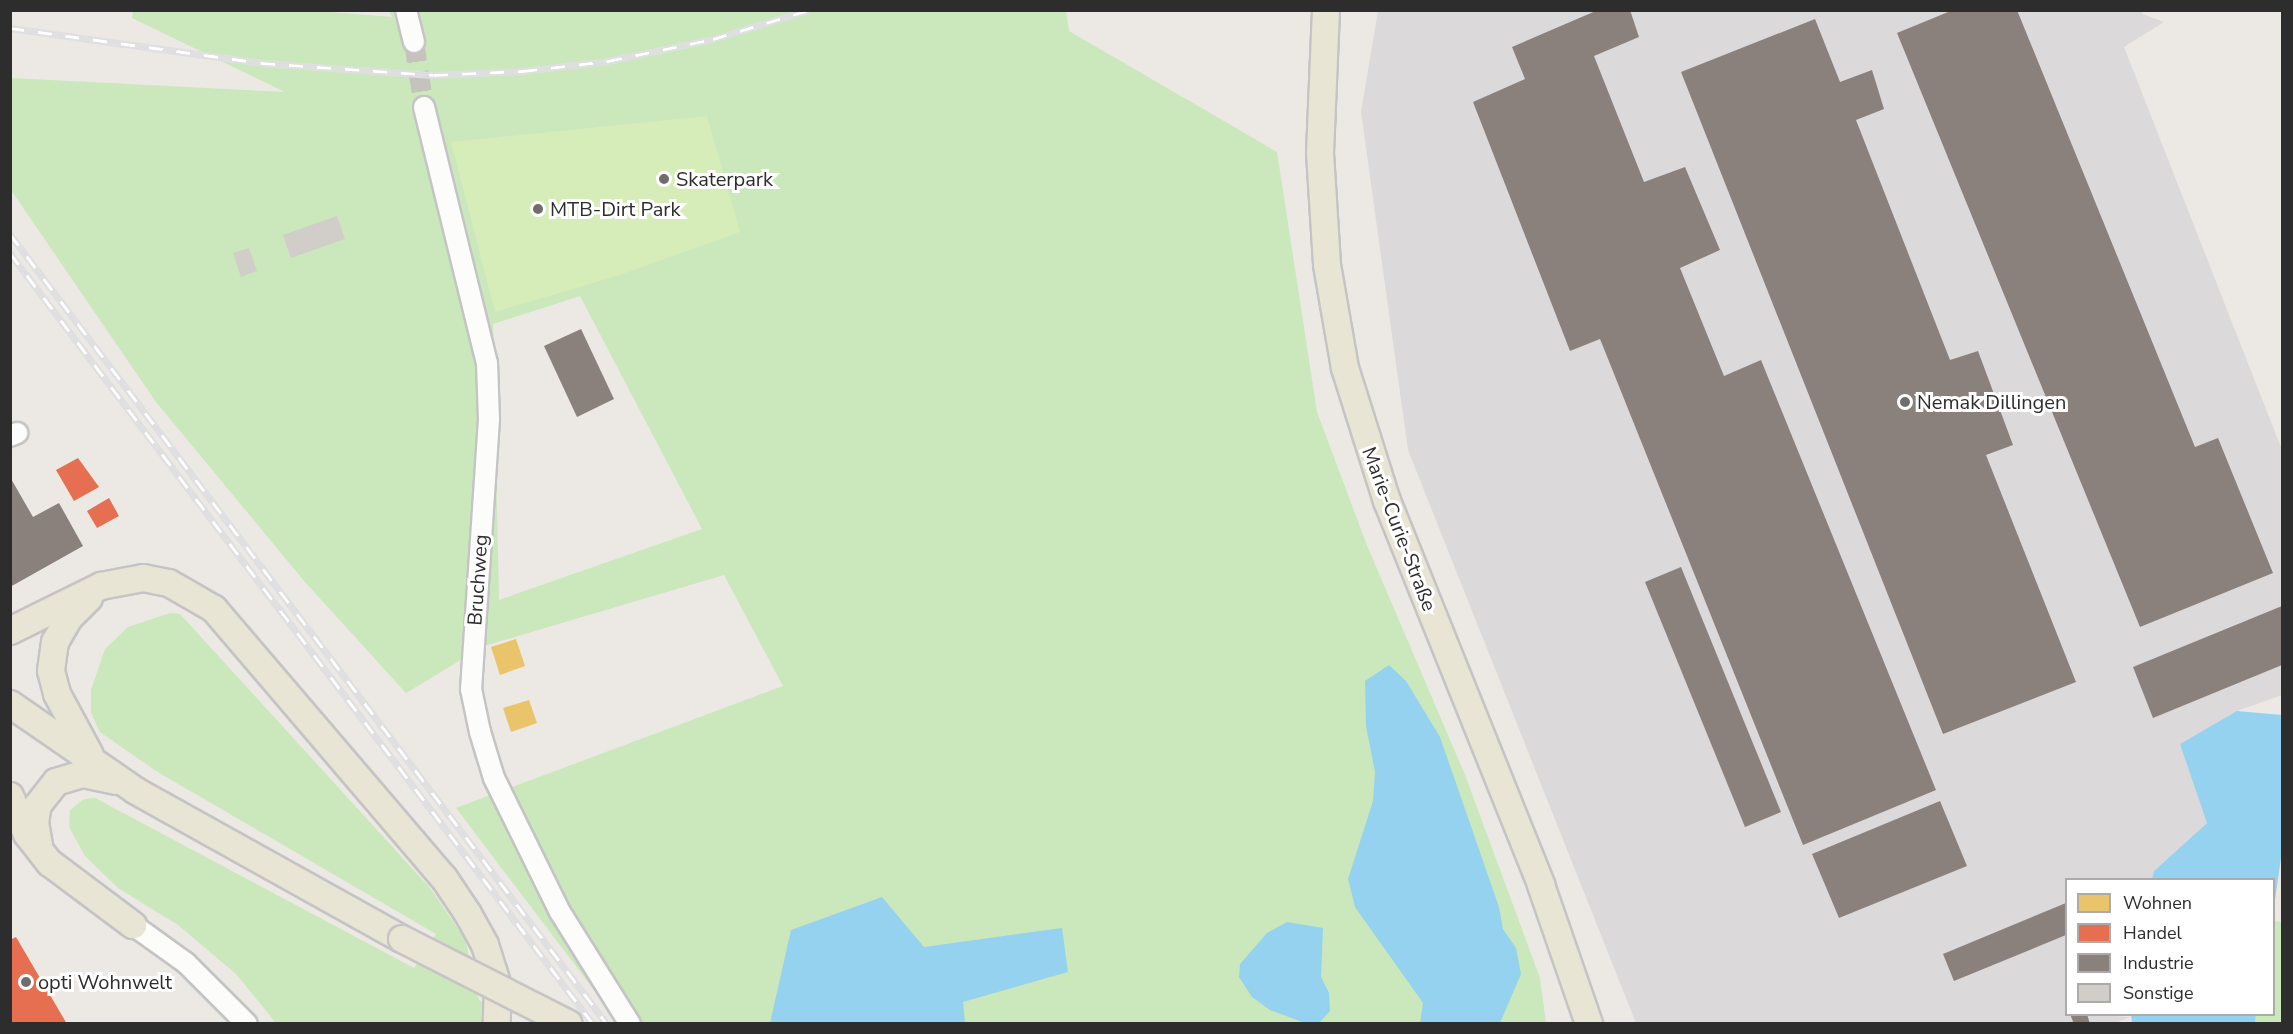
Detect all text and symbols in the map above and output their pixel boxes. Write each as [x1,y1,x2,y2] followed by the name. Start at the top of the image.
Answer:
[676,167,773,191] place label: Skaterpark
[657,172,671,186] marker: Skaterpark
[550,197,680,221] place label: MTB-Dirt Park
[531,202,545,216] marker: MTB-Dirt Park
[1917,390,2066,414] place label: Nemak Dillingen
[1898,395,1912,409] marker: Nemak Dillingen
[1357,444,1441,614] street label: Marie-Curie-Straße
[463,534,493,626] street label: Bruchweg
[2065,878,2275,1016] legend
[2123,891,2192,915] text: Wohnen
[2123,921,2182,945] text: Handel
[2123,951,2194,975] text: Industrie
[38,970,172,994] place label: opti Wohnwelt
[19,975,33,989] marker: opti Wohnwelt
[2123,981,2193,1005] text: Sonstige

